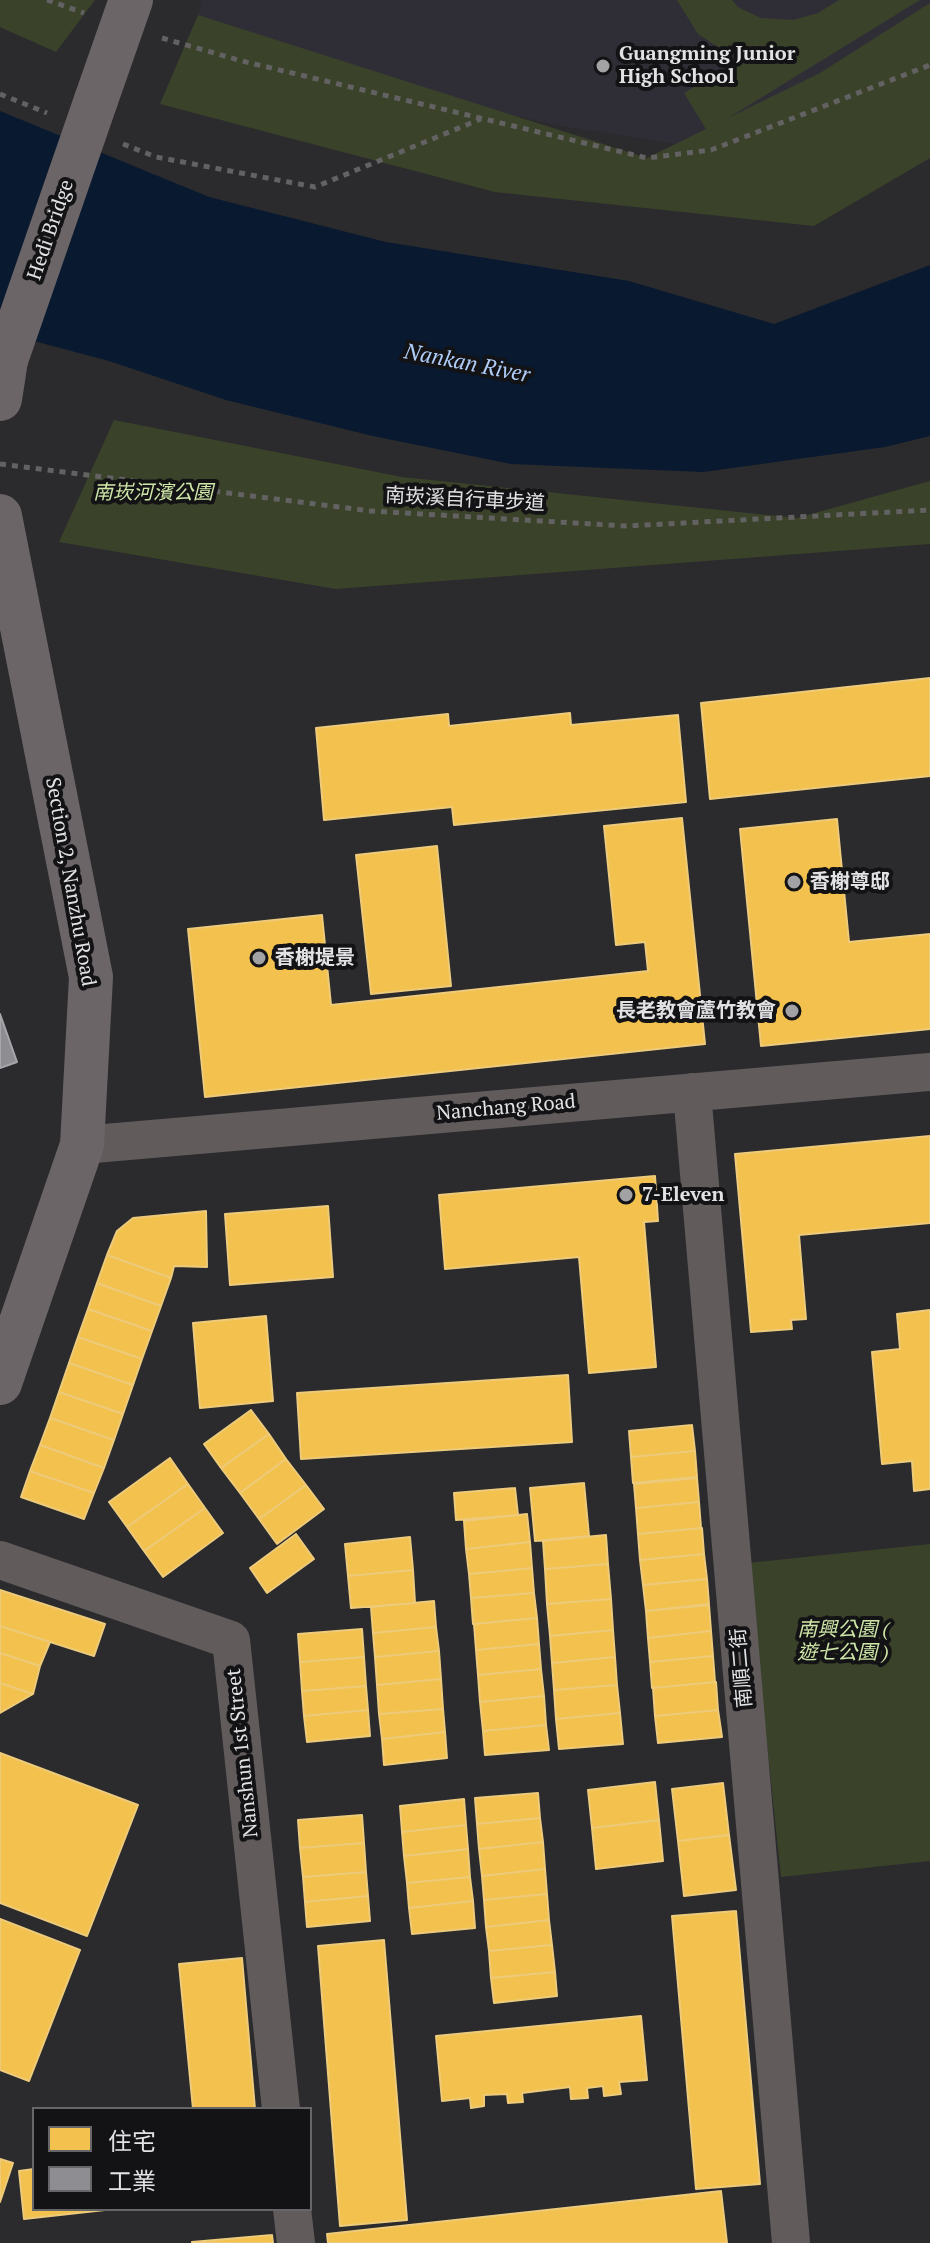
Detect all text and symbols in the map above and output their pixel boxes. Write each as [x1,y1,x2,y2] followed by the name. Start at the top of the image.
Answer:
[619,42,795,89] place label: Guangming Junior High School
[594,57,612,75] marker: Guangming Junior High School
[23,177,79,283] street label: Hedi Bridge
[402,339,532,389] water label: Nankan River
[93,481,213,505] park label: 南崁河濱公園
[384,484,546,516] street label: 南崁溪自行車步道
[40,776,100,988] street label: Section 2, Nanzhu Road
[810,870,890,894] place label: 香榭尊邸
[785,873,803,891] marker: 香榭尊邸
[275,946,355,970] place label: 香榭堤景
[250,949,268,967] marker: 香榭堤景
[616,999,776,1023] place label: 長老教會蘆竹教會
[783,1002,801,1020] marker: 長老教會蘆竹教會
[435,1090,577,1126] street label: Nanchang Road
[642,1183,724,1207] place label: 7-Eleven
[617,1186,635,1204] marker: 7-Eleven
[797,1618,889,1665] park label: 南興公園 ( 遊七公園 )
[727,1627,757,1709] street label: 南順二街
[222,1667,264,1839] street label: Nanshun 1st Street
[32,2107,312,2211] legend
[108,2125,156,2157] text: 住宅
[108,2165,156,2197] text: 工業

